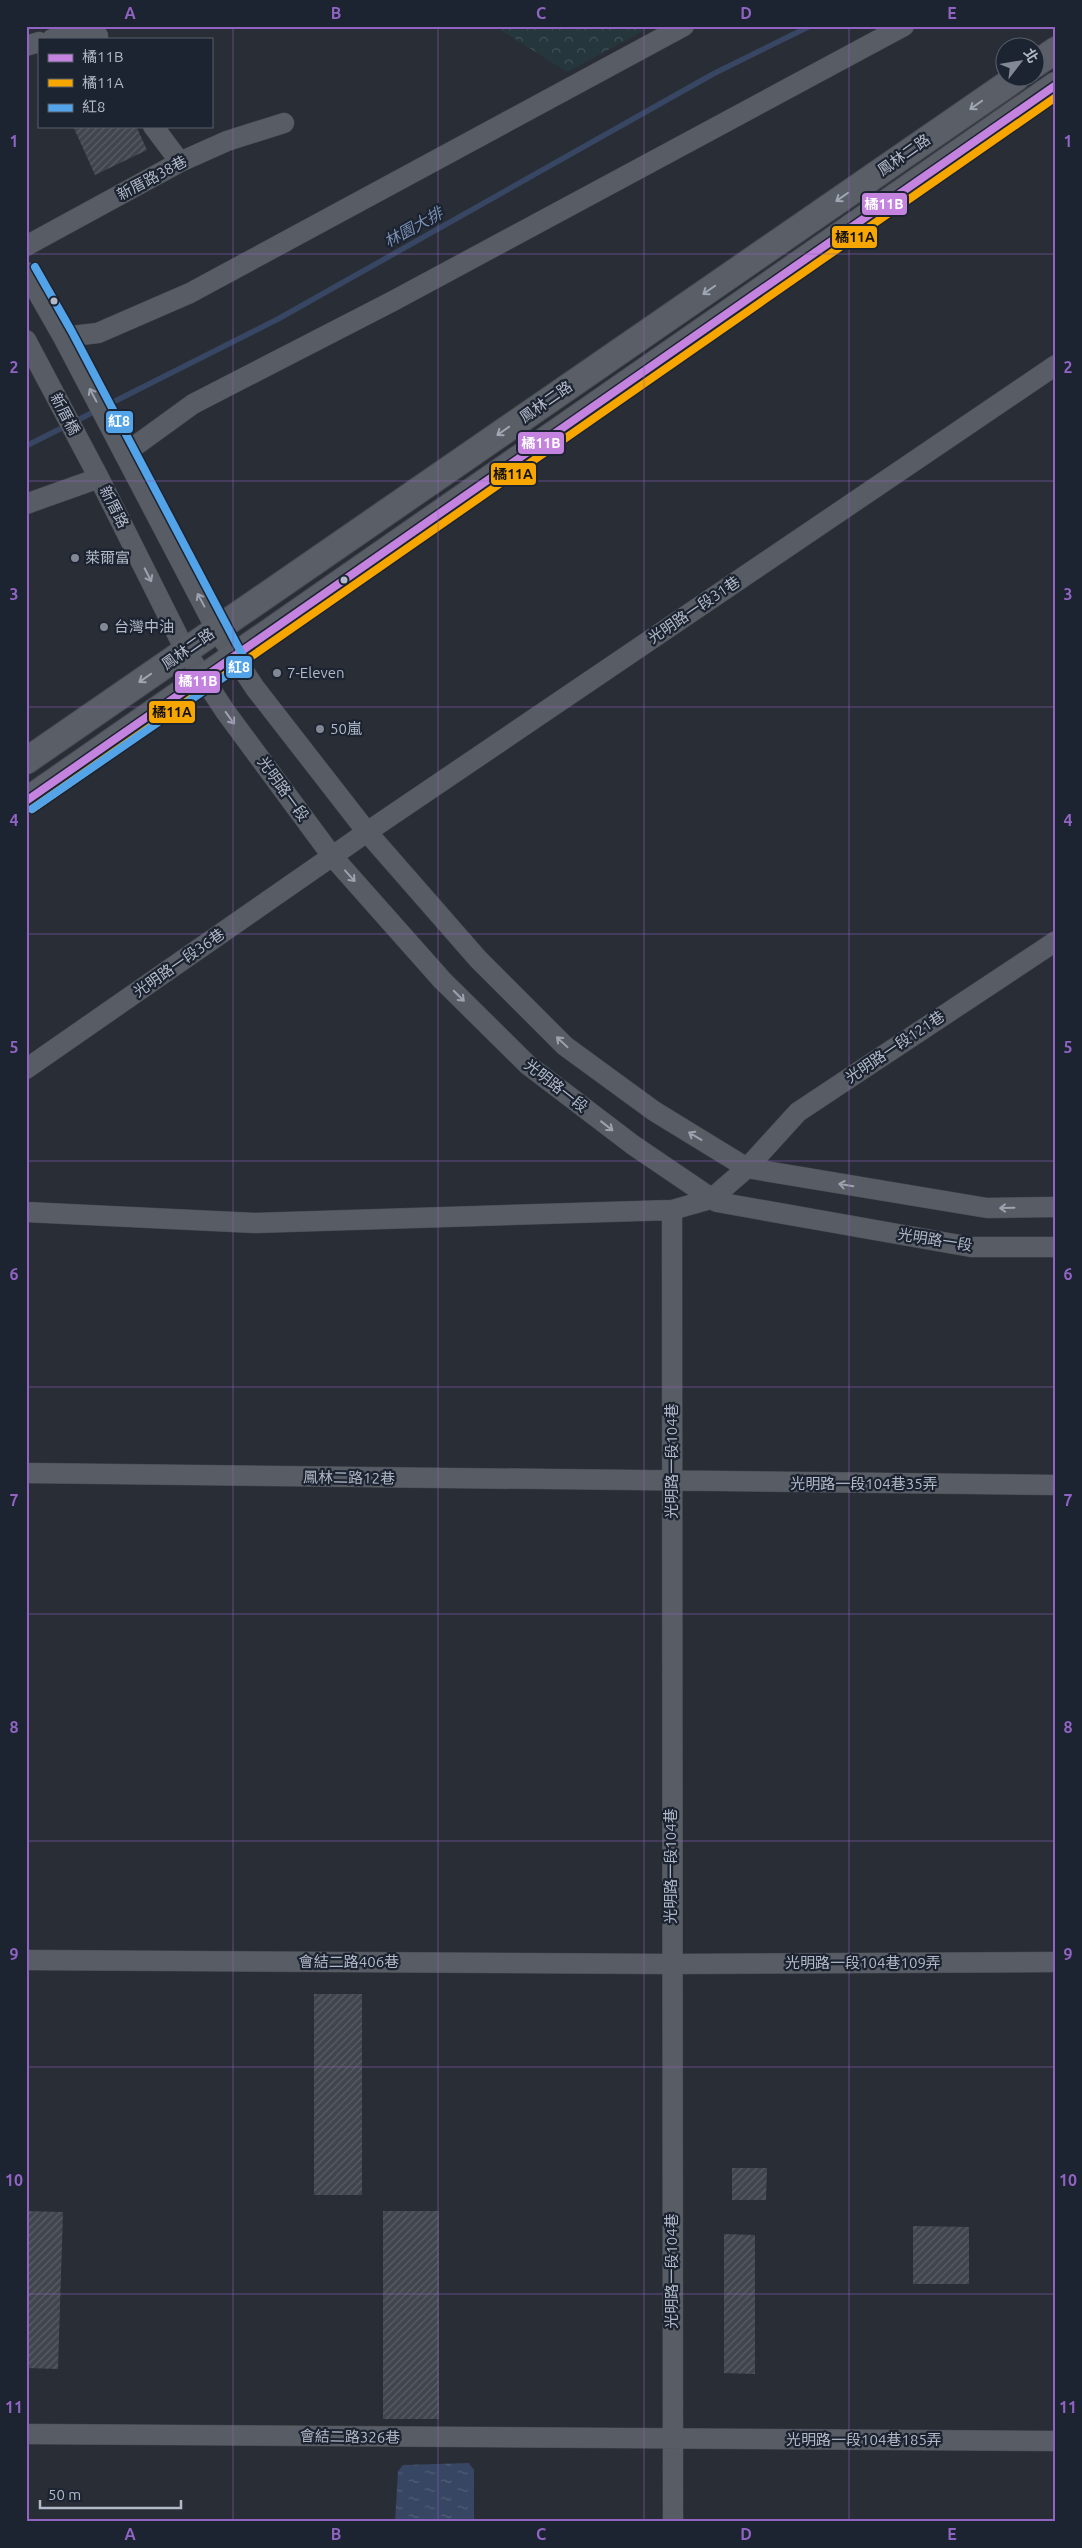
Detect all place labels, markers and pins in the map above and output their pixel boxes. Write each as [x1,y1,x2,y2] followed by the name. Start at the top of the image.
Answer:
[49,296,59,306] unlabelled marker
[85,549,130,566] place label: 萊爾富
[69,552,81,564] marker: 萊爾富
[339,575,349,585] unlabelled marker
[114,618,174,635] place label: 台灣中油
[98,621,110,633] marker: 台灣中油
[287,664,345,681] place label: 7-Eleven
[271,667,283,679] marker: 7-Eleven
[330,720,362,737] place label: 50嵐
[314,723,326,735] marker: 50嵐

